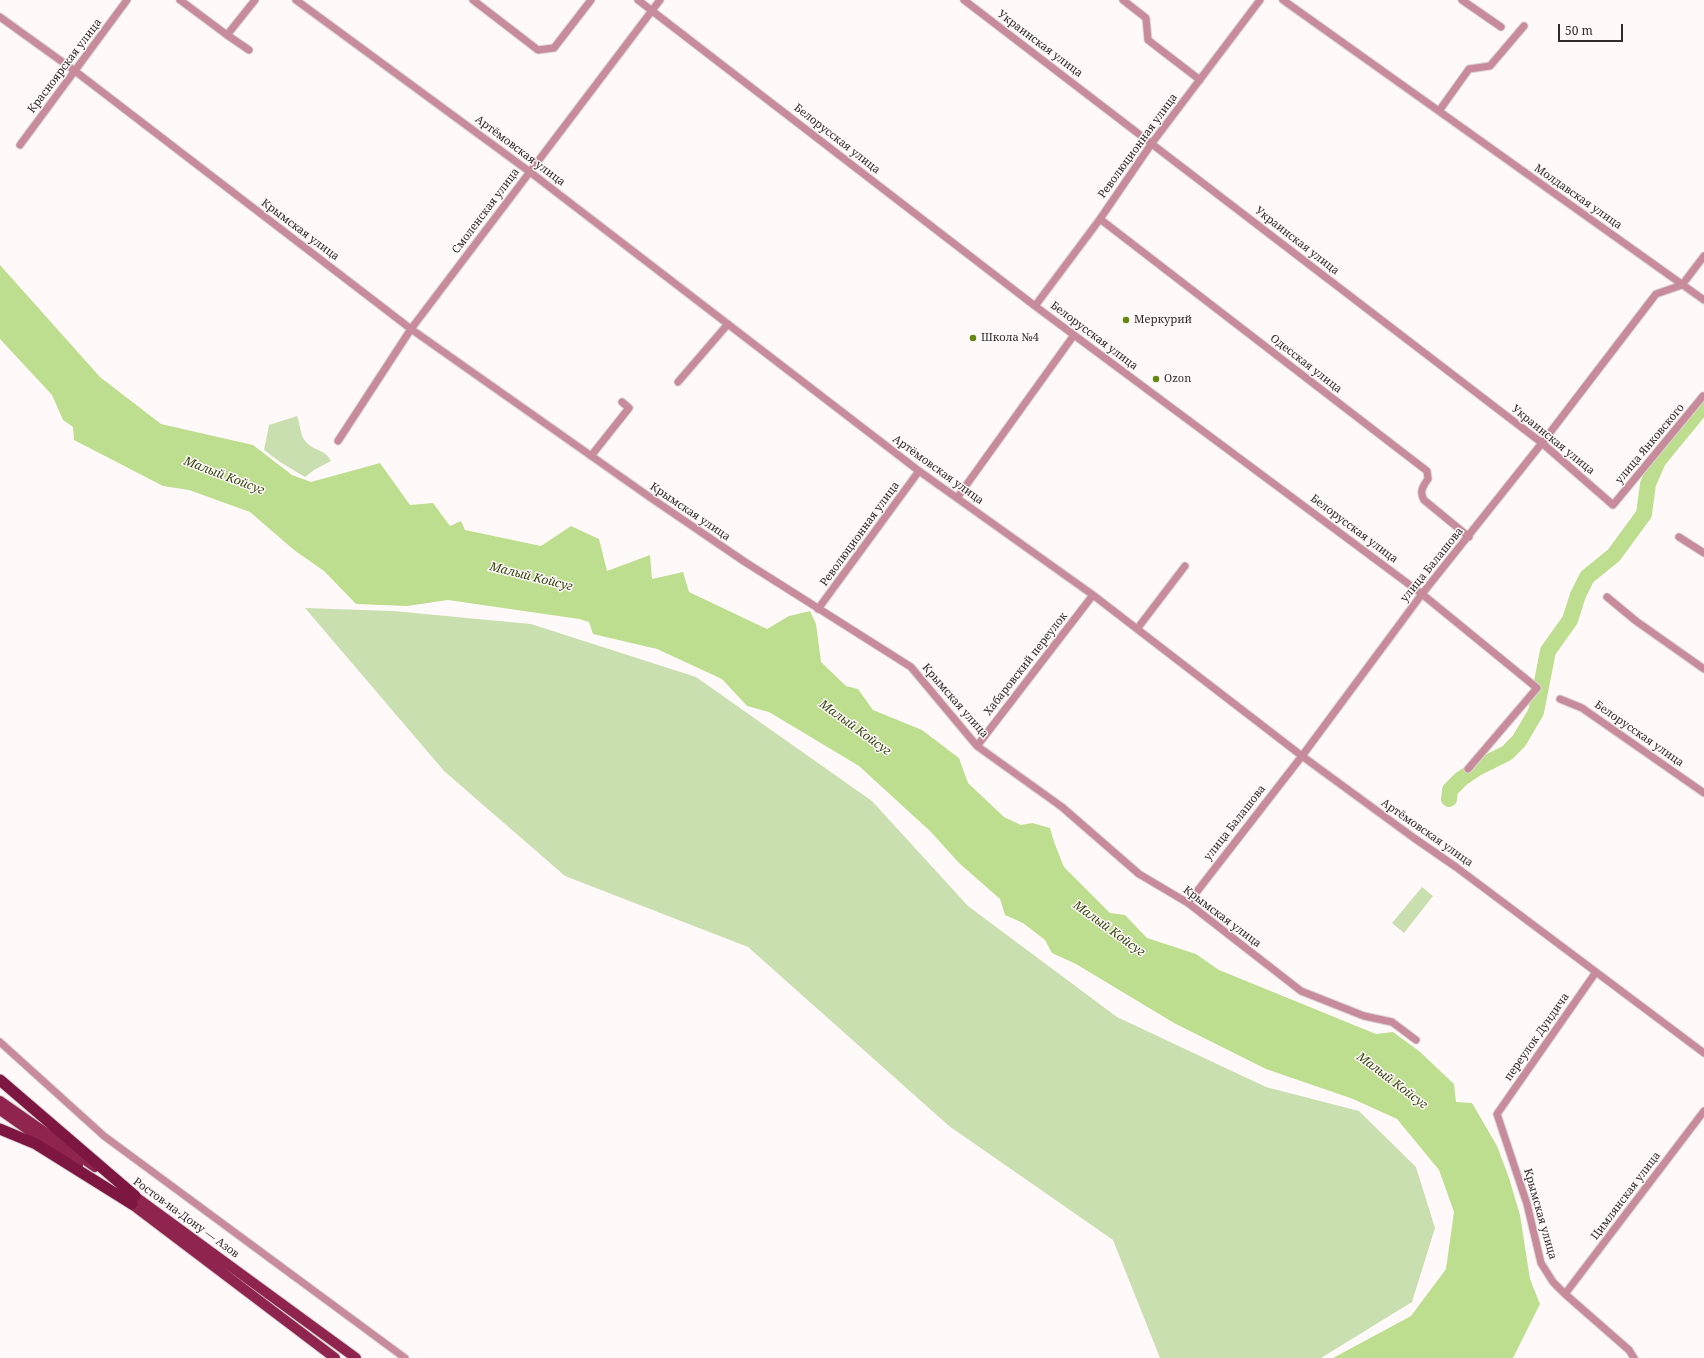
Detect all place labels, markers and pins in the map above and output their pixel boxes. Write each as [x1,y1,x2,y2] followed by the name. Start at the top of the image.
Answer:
[1134,313,1192,327] place label: Меркурий
[1121,315,1131,325] marker: Меркурий
[981,331,1039,345] place label: Школа №4
[968,333,978,343] marker: Школа №4
[1164,372,1191,386] place label: Ozon
[1151,374,1161,384] marker: Ozon

